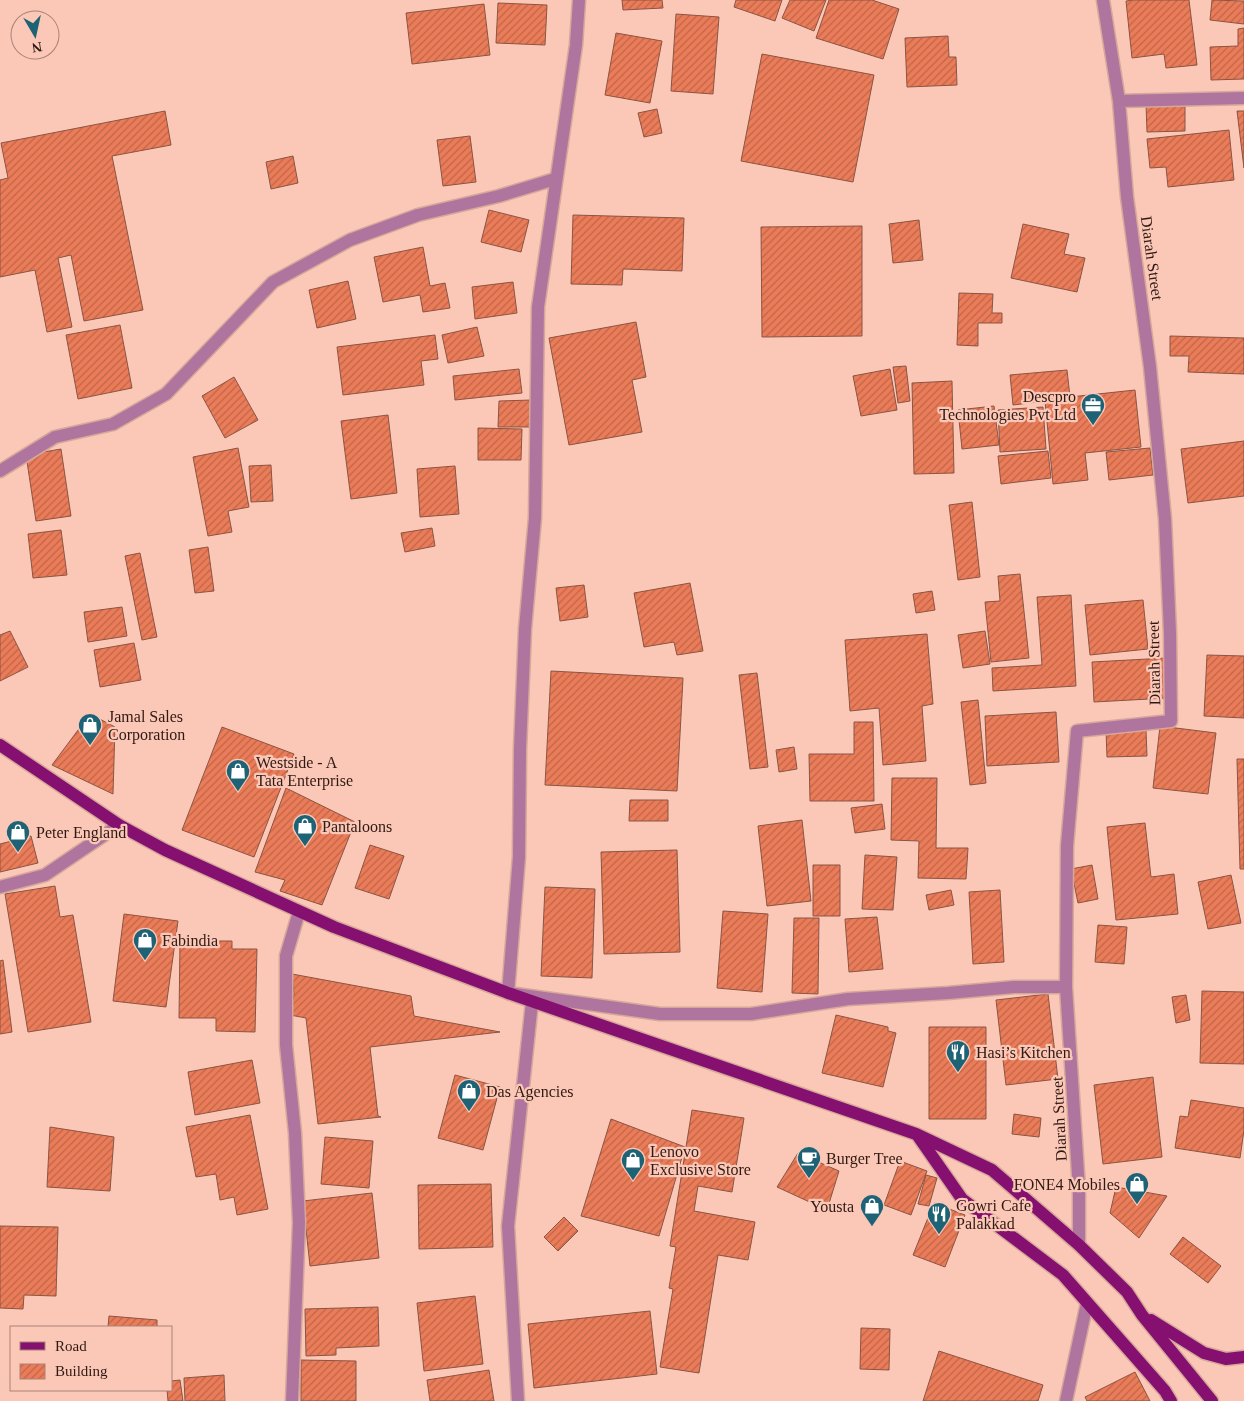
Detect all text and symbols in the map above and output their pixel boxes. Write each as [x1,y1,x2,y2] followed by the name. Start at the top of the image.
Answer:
[10,10,60,60] north arrow
[31,39,43,56] text: N
[1138,215,1166,302] street label: Diarah Street
[939,388,1076,424] place label: Descpro Technologies Pvt Ltd
[1080,392,1106,426] office icon: Descpro Technologies Pvt Ltd
[1145,620,1163,706] street label: Diarah Street
[108,708,185,744] place label: Jamal Sales Corporation
[77,712,103,746] shop icon: Jamal Sales Corporation
[256,754,353,790] place label: Westside - A Tata Enterprise
[225,758,251,792] shop icon: Westside - A Tata Enterprise
[292,813,318,847] shop icon: Pantaloons
[322,818,392,835] place label: Pantaloons
[5,819,31,853] shop icon: Peter England
[36,824,126,842] place label: Peter England
[132,927,158,961] shop icon: Fabindia
[162,932,218,949] place label: Fabindia
[945,1039,971,1073] restaurant icon: Hasi’s Kitchen
[976,1044,1071,1061] place label: Hasi’s Kitchen
[1048,1076,1070,1162] street label: Diarah Street
[456,1078,482,1112] shop icon: Das Agencies
[486,1083,574,1101] place label: Das Agencies
[650,1143,751,1178] place label: Lenovo Exclusive Store
[796,1145,822,1179] cafe icon: Burger Tree
[620,1147,646,1181] shop icon: Lenovo Exclusive Store
[826,1150,903,1168] place label: Burger Tree
[1124,1171,1150,1205] shop icon: FONE4 Mobiles
[1014,1176,1120,1193] place label: FONE4 Mobiles
[859,1193,885,1227] shop icon: Yousta
[956,1197,1031,1232] place label: Gowri Cafe Palakkad
[810,1198,854,1215] place label: Yousta
[926,1201,952,1235] restaurant icon: Gowri Cafe Palakkad
[10,1326,172,1391] legend
[55,1338,87,1354] text: Road
[55,1363,108,1379] text: Building

